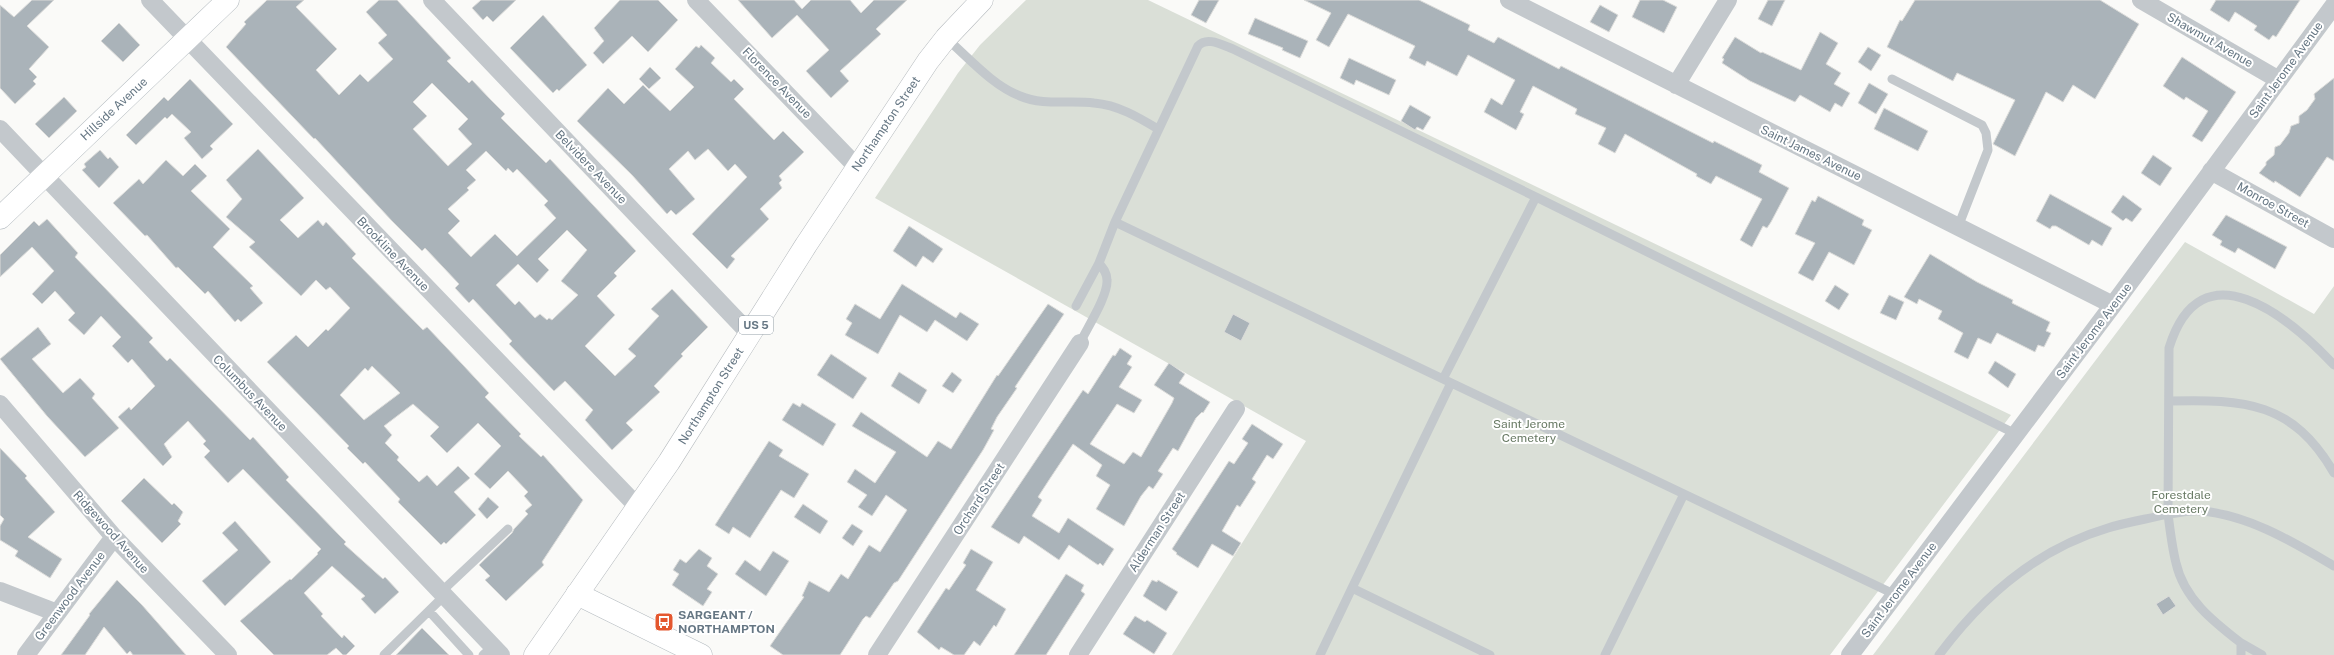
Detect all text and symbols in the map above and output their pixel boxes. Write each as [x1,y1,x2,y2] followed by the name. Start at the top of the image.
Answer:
[2165,10,2256,70] street label: Shawmut Avenue
[2246,19,2326,121] street label: Saint Jerome Avenue
[740,45,814,121] street label: Florence Avenue
[849,73,923,174] street label: Northampton Street
[78,74,150,144] street label: Hillside Avenue
[1758,122,1864,184] street label: Saint James Avenue
[552,127,630,207] street label: Belvidere Avenue
[2234,179,2312,231] street label: Monroe Street
[354,214,432,294] street label: Brookline Avenue
[2053,280,2135,382] street label: Saint Jerome Avenue
[739,316,773,334] road number: US 5
[675,345,747,447] street label: Northampton Street
[210,352,290,434] street label: Columbus Avenue
[1493,417,1565,445] park label: Saint Jerome Cemetery
[951,460,1008,538] street label: Orchard Street
[70,488,152,576] street label: Ridgewood Avenue
[2151,488,2211,516] park label: Forestdale Cemetery
[1126,489,1188,575] street label: Alderman Street
[1858,539,1940,641] street label: Saint Jerome Avenue
[32,549,108,643] street label: Greenwood Avenue
[678,608,775,636] place label: SARGEANT / NORTHAMPTON
[653,611,675,633] bus stop icon: SARGEANT / NORTHAMPTON

